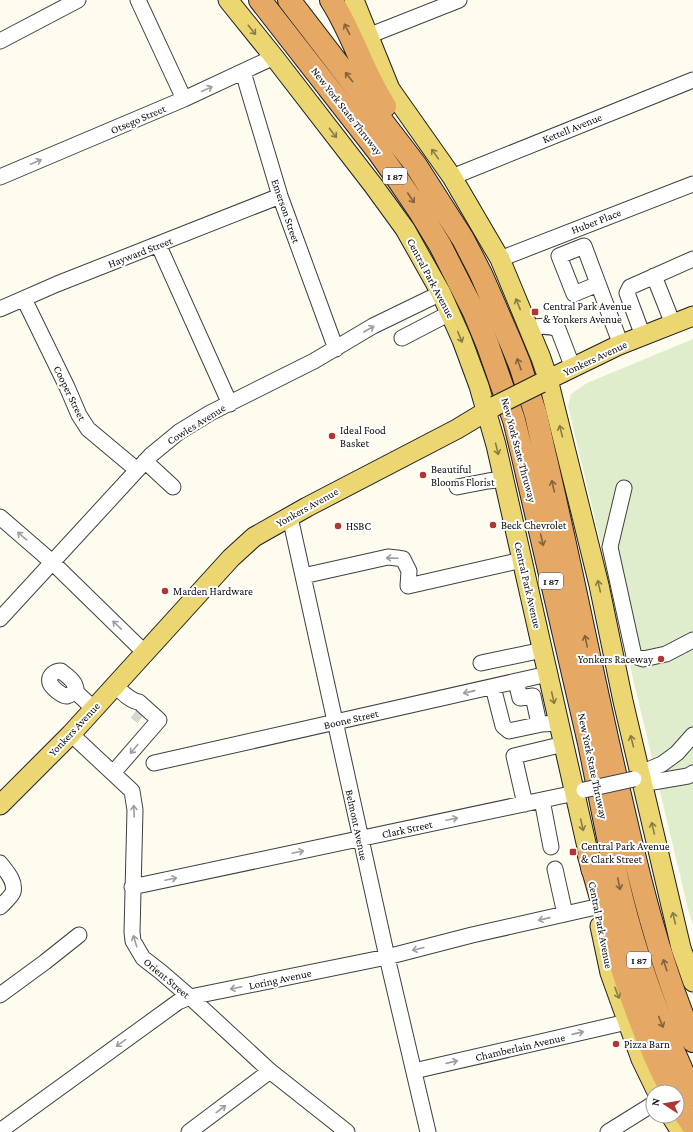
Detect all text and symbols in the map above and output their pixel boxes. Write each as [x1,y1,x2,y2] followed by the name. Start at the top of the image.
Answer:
[343,24,350,36] one-way arrow
[248,25,257,36] one-way arrow
[308,65,385,159] street label: New York State Thruway
[345,72,353,83] one-way arrow
[200,85,212,92] one-way arrow
[109,102,168,137] street label: Otsego Street
[540,111,604,145] street label: Kettell Avenue
[328,127,337,138] one-way arrow
[431,149,439,160] one-way arrow
[29,158,41,165] one-way arrow
[383,168,407,184] road number: I 87
[269,177,303,245] street label: Emerson Street
[407,193,415,204] one-way arrow
[569,206,623,236] street label: Huber Place
[106,234,175,271] street label: Hayward Street
[405,236,457,320] street label: Central Park Avenue
[514,298,521,310] one-way arrow
[543,300,632,325] place label: Central Park Avenue & Yonkers Avenue
[530,307,540,317] marker: Central Park Avenue & Yonkers Avenue
[363,324,375,332] one-way arrow
[457,331,465,343] one-way arrow
[561,338,629,378] street label: Yonkers Avenue
[515,359,523,371] one-way arrow
[51,364,89,423] street label: Cooper Street
[498,396,539,505] street label: New York State Thruway
[165,401,227,447] street label: Cowles Avenue
[340,424,386,449] place label: Ideal Food Basket
[556,425,564,438] one-way arrow
[327,431,337,441] marker: Ideal Food Basket
[494,442,501,455] one-way arrow
[431,463,495,488] place label: Beautiful Blooms Florist
[418,470,428,480] marker: Beautiful Blooms Florist
[548,480,556,493] one-way arrow
[274,485,340,529] street label: Yonkers Avenue
[501,519,567,531] place label: Beck Chevrolet
[346,520,371,532] place label: HSBC
[488,520,498,530] marker: Beck Chevrolet
[333,521,343,531] marker: HSBC
[17,531,27,541] one-way arrow
[538,533,546,546] one-way arrow
[512,541,544,630] street label: Central Park Avenue
[386,554,399,562] one-way arrow
[539,573,563,589] road number: I 87
[594,580,602,593] one-way arrow
[173,585,253,597] place label: Marden Hardware
[160,586,170,596] marker: Marden Hardware
[112,620,122,630] one-way arrow
[581,635,589,648] one-way arrow
[578,653,654,666] place label: Yonkers Raceway
[656,654,666,664] marker: Yonkers Raceway
[463,689,476,696] one-way arrow
[550,692,558,705] one-way arrow
[46,700,102,758] street label: Yonkers Avenue
[323,707,380,731] street label: Boone Street
[575,712,610,821] street label: New York State Thruway
[628,735,636,748] one-way arrow
[129,744,138,754] one-way arrow
[344,789,370,862] street label: Belmont Avenue
[130,805,138,818] one-way arrow
[446,815,459,823] one-way arrow
[381,818,434,840] street label: Clark Street
[578,818,586,831] one-way arrow
[648,822,656,835] one-way arrow
[581,840,670,865] place label: Central Park Avenue & Clark Street
[291,847,304,855] one-way arrow
[568,847,578,857] marker: Central Park Avenue & Clark Street
[164,874,177,882] one-way arrow
[615,877,623,890] one-way arrow
[587,880,615,970] street label: Central Park Avenue
[669,912,677,925] one-way arrow
[538,916,551,923] one-way arrow
[130,935,138,947] one-way arrow
[412,946,425,953] one-way arrow
[627,952,651,968] road number: I 87
[142,955,193,1001] street label: Orient Street
[660,959,668,971] one-way arrow
[248,967,313,992] street label: Loring Avenue
[230,984,243,992] one-way arrow
[613,987,621,999] one-way arrow
[658,1015,665,1027] one-way arrow
[572,1029,585,1037] one-way arrow
[474,1031,566,1063] street label: Chamberlain Avenue
[624,1038,670,1050] place label: Pizza Barn
[116,1039,127,1047] one-way arrow
[611,1039,621,1049] marker: Pizza Barn
[445,1058,458,1066] one-way arrow
[645,1084,685,1124] north arrow
[649,1097,662,1107] text: N
[215,1105,226,1113] one-way arrow

